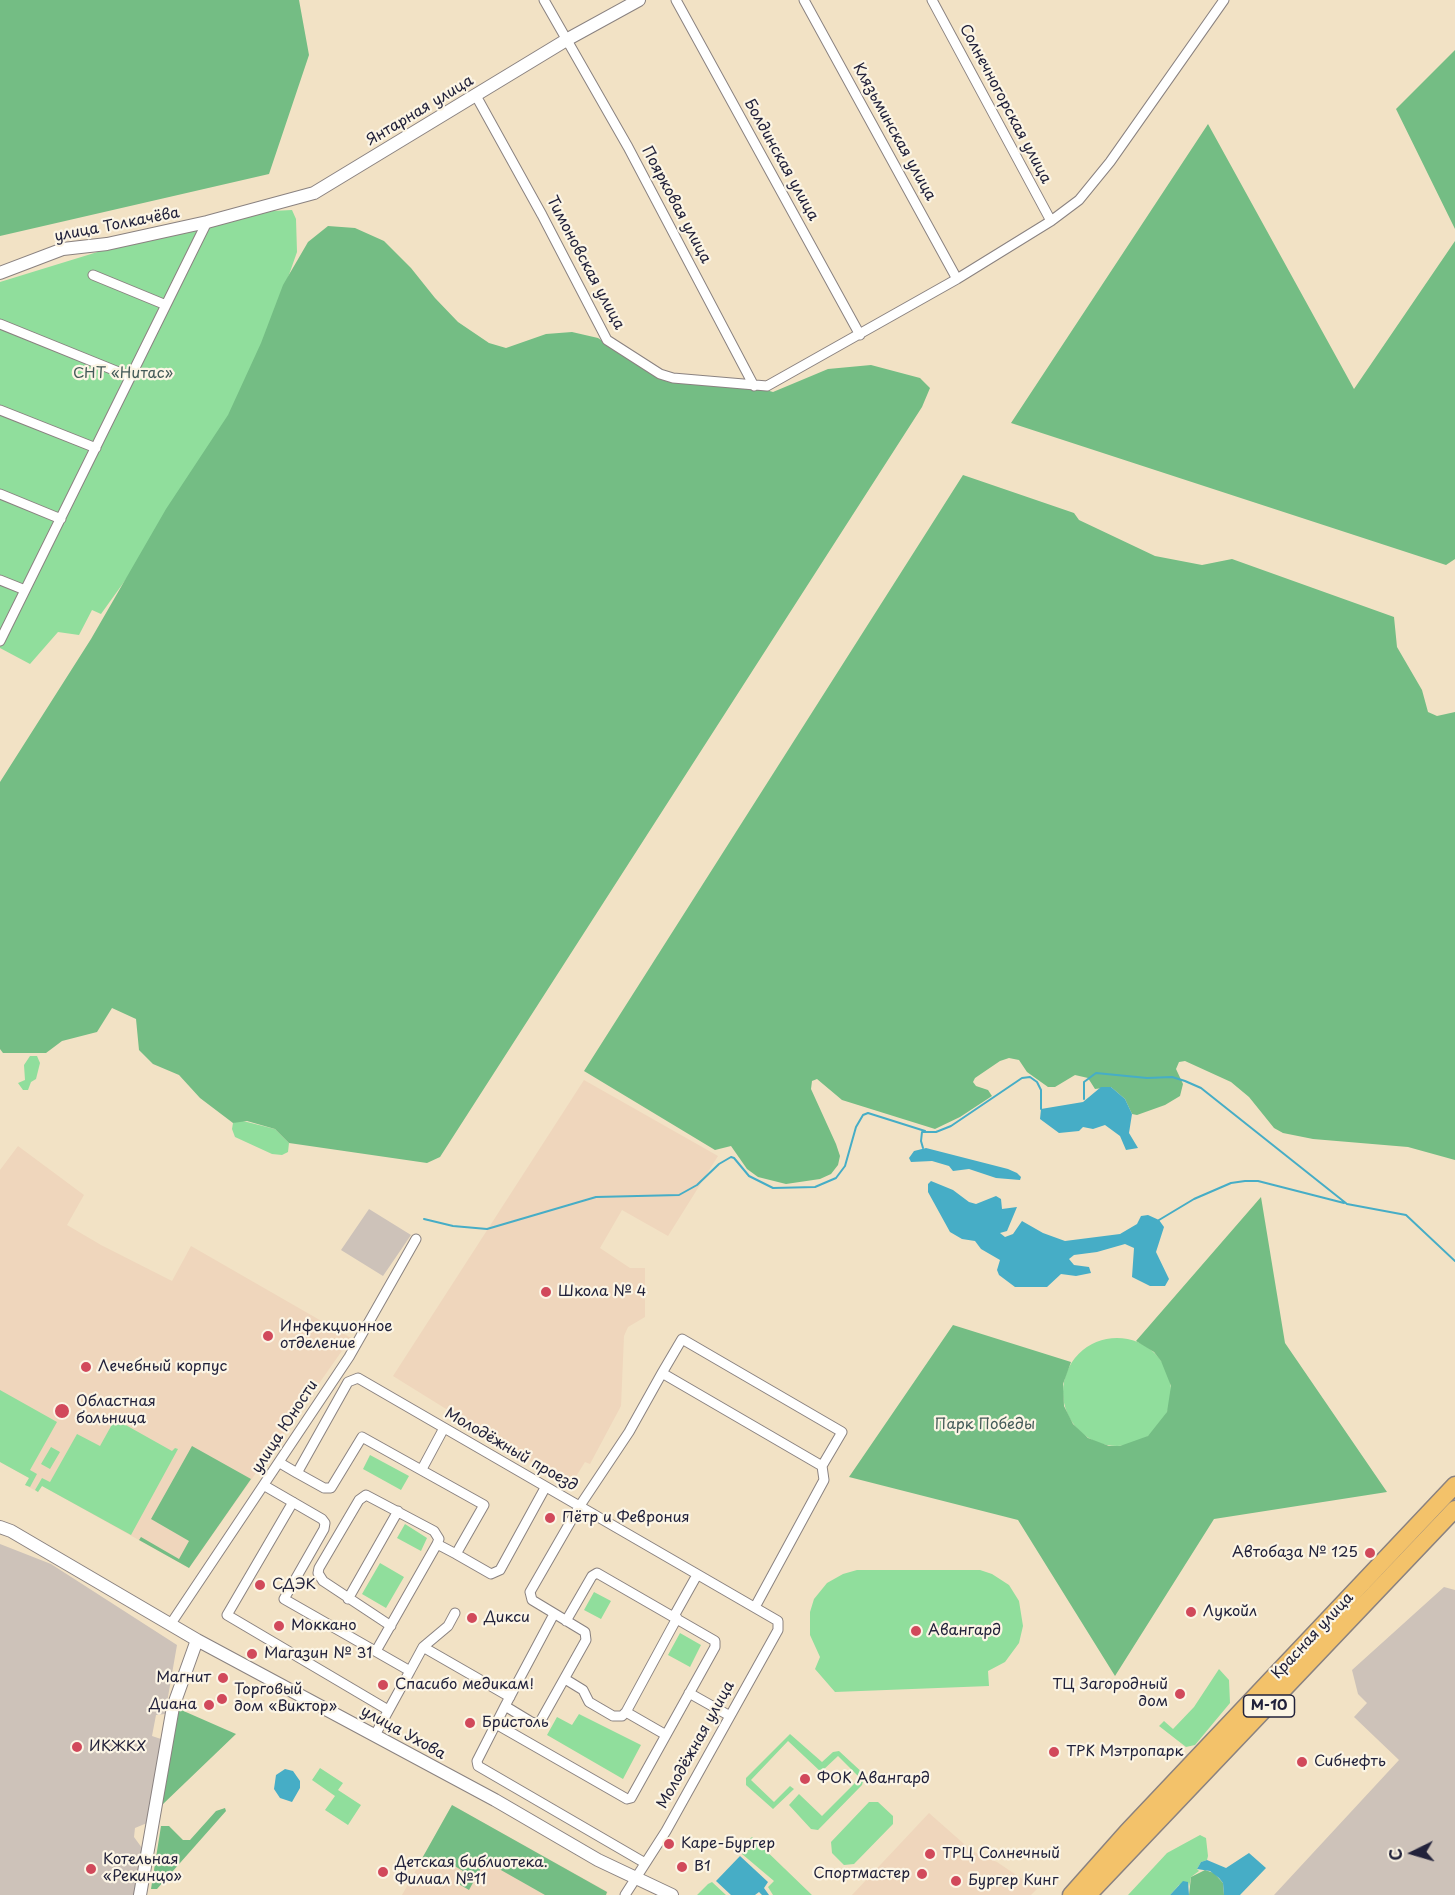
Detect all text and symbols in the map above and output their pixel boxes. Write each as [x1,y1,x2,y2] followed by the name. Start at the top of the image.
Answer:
[955,21,1055,187] street label: Солнечногорская улица
[849,60,939,204] street label: Клязьминская улица
[363,72,477,150] street label: Янтарная улица
[740,96,822,224] street label: Болдинская улица
[638,143,714,267] street label: Поярковая улица
[542,193,628,333] street label: Тимоновская улица
[53,204,181,246] street label: улица Толкачёва
[73,365,173,383] park label: СНТ «Нитас»
[558,1283,647,1301] place label: Школа № 4
[539,1285,553,1299] marker: Школа № 4
[280,1318,393,1353] place label: Инфекционное отделение
[261,1329,275,1343] marker: Инфекционное отделение
[98,1358,227,1376] place label: Лечебный корпус
[79,1360,93,1374] marker: Лечебный корпус
[248,1377,322,1477] street label: улица Юности
[76,1393,156,1428] place label: Областная больница
[53,1402,71,1420] marker: Областная больница
[441,1405,581,1495] street label: Молодёжный проезд
[935,1416,1035,1434] park label: Парк Победы
[562,1509,690,1527] place label: Пётр и Феврония
[543,1511,557,1525] marker: Пётр и Феврония
[1232,1544,1358,1562] place label: Автобаза № 125
[1363,1546,1377,1560] marker: Автобаза № 125
[272,1576,316,1594] place label: СДЭК
[253,1578,267,1592] marker: СДЭК
[1269,1589,1357,1683] street label: Красная улица
[1203,1603,1257,1621] place label: Лукойл
[1184,1605,1198,1619] marker: Лукойл
[484,1609,530,1627] place label: Дикси
[465,1611,479,1625] marker: Дикси
[291,1617,357,1635] place label: Моккано
[272,1619,286,1633] marker: Моккано
[928,1622,1001,1640] place label: Авангард
[909,1624,923,1638] marker: Авангард
[264,1645,372,1663] place label: Магазин № 31
[245,1647,259,1661] marker: Магазин № 31
[156,1669,211,1687] place label: Магнит
[216,1671,230,1685] marker: Магнит
[395,1676,534,1694] place label: Спасибо медикам!
[1052,1676,1168,1711] place label: ТЦ Загородный дом
[376,1678,390,1692] marker: Спасибо медикам!
[653,1678,739,1812] street label: Молодёжная улица
[234,1681,337,1716] place label: Торговый дом «Виктор»
[1173,1687,1187,1701] marker: ТЦ Загородный дом
[215,1692,229,1706] marker: Торговый дом «Виктор»
[1244,1695,1294,1717] road number: М-10
[149,1696,197,1714] place label: Диана
[202,1698,216,1712] marker: Диана
[357,1702,449,1764] street label: улица Ухова
[482,1714,549,1732] place label: Бристоль
[463,1716,477,1730] marker: Бристоль
[89,1738,146,1756] place label: ИКЖКХ
[70,1740,84,1754] marker: ИКЖКХ
[1066,1743,1183,1761] place label: ТРК Мэтропарк
[1047,1745,1061,1759] marker: ТРК Мэтропарк
[1314,1753,1386,1771] place label: Сибнефть
[1295,1755,1309,1769] marker: Сибнефть
[817,1770,930,1788] place label: ФОК Авангард
[798,1772,812,1786] marker: ФОК Авангард
[1383,1823,1443,1883] north arrow
[681,1835,775,1853] place label: Каре-Бургер
[662,1837,676,1851] marker: Каре-Бургер
[942,1845,1060,1863] place label: ТРЦ Солнечный
[923,1847,937,1861] marker: ТРЦ Солнечный
[1383,1848,1408,1862] text: С
[103,1851,182,1886] place label: Котельная «Рекинцо»
[395,1854,548,1889] place label: Детская библиотека. Филиал №11
[694,1858,711,1876] place label: В1
[675,1860,689,1874] marker: В1
[84,1862,98,1876] marker: Котельная «Рекинцо»
[376,1865,390,1879] marker: Детская библиотека. Филиал №11
[813,1865,910,1883] place label: Спортмастер
[915,1867,929,1881] marker: Спортмастер
[968,1872,1058,1890] place label: Бургер Кинг
[949,1874,963,1888] marker: Бургер Кинг

